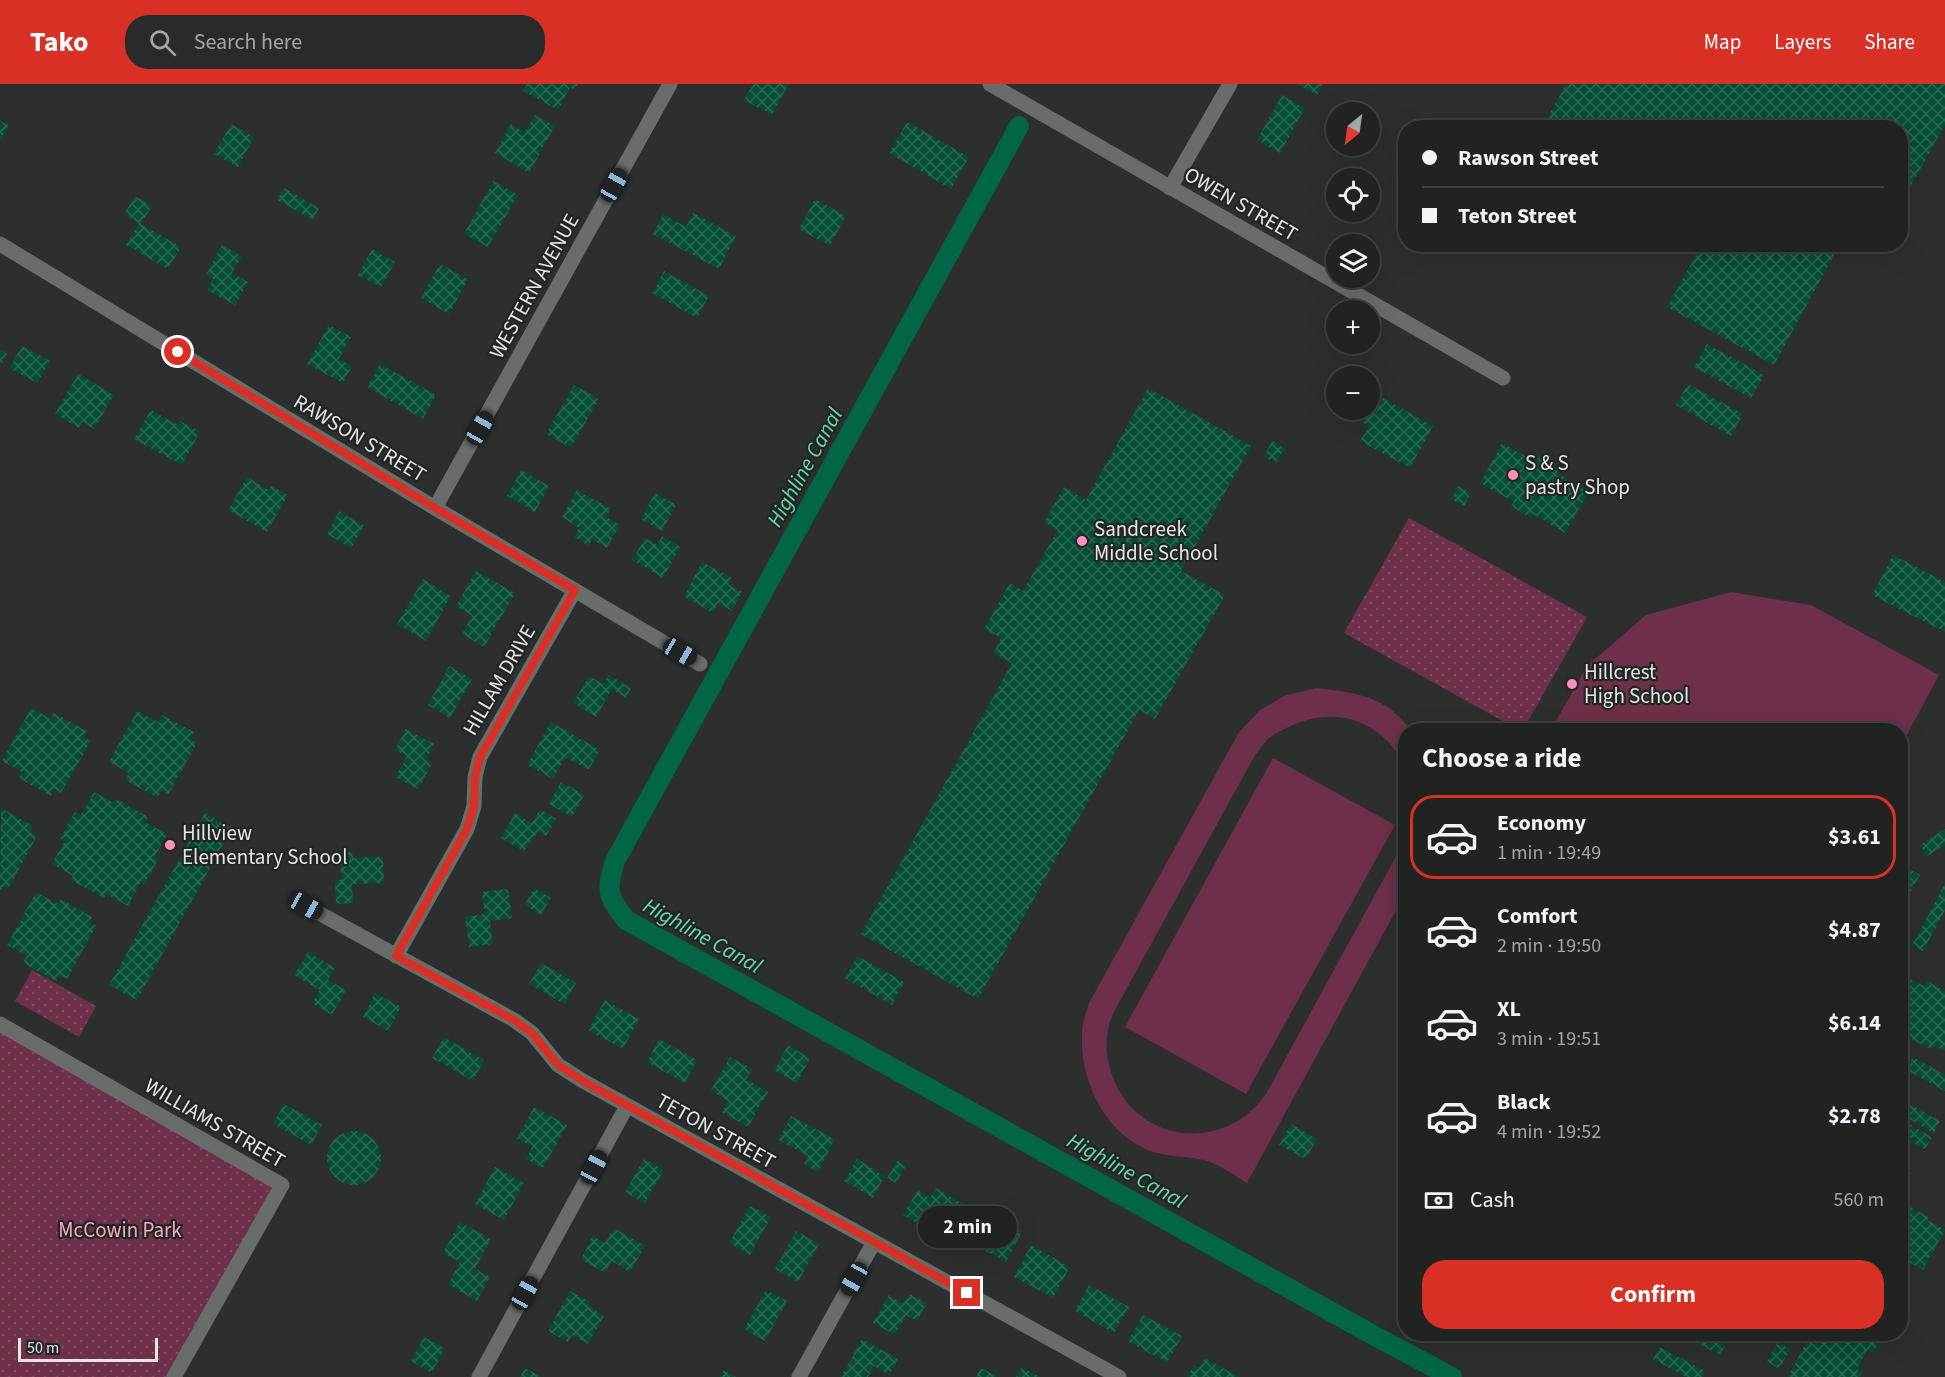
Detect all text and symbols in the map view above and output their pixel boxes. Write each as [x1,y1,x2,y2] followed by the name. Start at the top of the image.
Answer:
[125,15,545,69] search box
[30,22,89,62] text: Tako
[146,26,179,59] icon: search
[194,26,302,58] text: Search here
[1704,27,1741,57] text: Map
[1774,27,1831,57] text: Layers
[1864,27,1915,57] text: Share
[1326,102,1380,156] north arrow
[1326,102,1380,420] map controls
[1458,142,1598,174] text: Rawson Street
[1179,159,1303,249] street label: OWEN STREET
[597,165,631,205] car
[1326,168,1380,222] button: locate
[1458,200,1577,232] text: Teton Street
[482,208,586,364] street label: WESTERN AVENUE
[1326,234,1380,288] button: layers
[1326,300,1380,354] button: +
[164,338,191,365] route start
[1326,366,1380,420] button: −
[288,387,432,489] street label: RAWSON STREET
[759,402,851,533] water label: Highline Canal
[463,408,497,448] car
[1525,448,1630,502] place label: S & S pastry Shop
[1506,468,1520,482] marker: S & S pastry Shop
[1094,514,1218,568] place label: Sandcreek Middle School
[1075,534,1089,548] marker: Sandcreek Middle School
[455,619,543,741] street label: HILLAM DRIVE
[660,635,700,669] car
[1584,657,1689,711] place label: Hillcrest High School
[1565,677,1579,691] marker: Hillcrest High School
[1422,739,1582,778] text: Choose a ride
[1497,807,1586,839] text: Economy
[1425,810,1479,864] icon: car
[182,818,348,872] place label: Hillview Elementary School
[1828,821,1881,853] text: $3.61
[163,838,177,852] marker: Hillview Elementary School
[1497,839,1601,867] text: 1 min · 19:49
[286,889,326,923] car
[637,890,768,982] water label: Highline Canal
[1497,900,1578,932] text: Comfort
[1425,903,1479,957] icon: car
[1828,914,1881,946] text: $4.87
[1497,932,1601,960] text: 2 min · 19:50
[1497,993,1521,1025] text: XL
[1425,996,1479,1050] icon: car
[1828,1007,1881,1039] text: $6.14
[1497,1025,1601,1053] text: 3 min · 19:51
[139,1071,291,1175] street label: WILLIAMS STREET
[651,1086,781,1176] street label: TETON STREET
[1497,1086,1551,1118] text: Black
[1425,1089,1479,1143] icon: car
[1828,1100,1881,1132] text: $2.78
[1497,1118,1601,1146] text: 4 min · 19:52
[1061,1125,1192,1217] water label: Highline Canal
[578,1147,610,1187] car
[1422,1184,1455,1217] icon: cash
[1470,1184,1515,1216] text: Cash
[1834,1186,1884,1214] text: 560 m
[918,1206,1016,1248] callout: 2 min
[943,1213,992,1241] text: 2 min
[58,1215,182,1245] park label: McCowin Park
[837,1259,871,1299] car
[1422,1260,1884,1329] button: Confirm
[508,1273,542,1313] car
[953,1279,980,1306] route end
[18,1335,158,1362] scale bar
[27,1337,59,1359] text: 50 m

